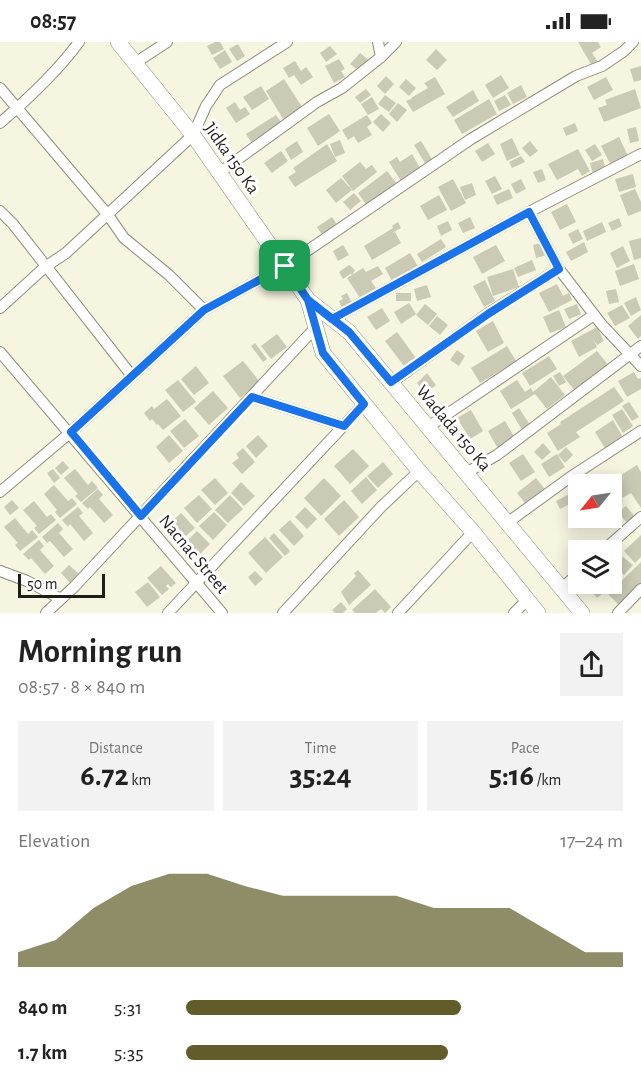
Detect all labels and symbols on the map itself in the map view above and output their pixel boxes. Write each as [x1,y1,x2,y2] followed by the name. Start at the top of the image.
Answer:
[200,120,262,198] street label: Jidka 150 Ka
[259,240,310,291] pin
[412,382,494,475] street label: Wadada 150 Ka
[568,474,622,528] north arrow
[155,512,231,598] street label: Nacnac Street
[18,571,105,598] scale bar

